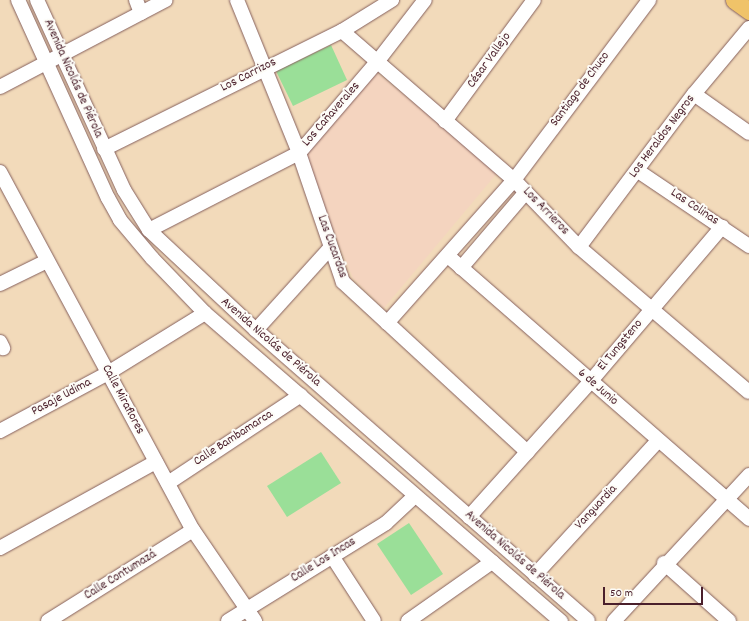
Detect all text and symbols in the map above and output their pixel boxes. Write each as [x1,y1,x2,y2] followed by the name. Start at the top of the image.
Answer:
[39,17,105,141] street label: Avenida Nicolás de Piérola
[465,30,515,92] street label: César Vallejo
[548,50,614,130] street label: Santiago de Chuco
[219,55,279,97] street label: Los Carrizos
[300,79,364,151] street label: Los Cañaverales
[627,92,699,182] street label: Los Heraldos Negros
[518,185,572,239] street label: Los Arrieros
[667,186,721,230] street label: Las Colinas
[312,213,350,281] street label: Las Cucardas
[217,295,323,391] street label: Avenida Nicolás de Piérola
[595,317,647,375] street label: El Tungsteno
[97,363,147,437] street label: Calle Miraflores
[574,366,620,410] street label: 6 de Junio
[29,376,95,420] street label: Pasaje Udima
[191,408,277,470] street label: Calle Bambamarca
[572,483,622,533] street label: Vanguardia
[461,508,567,604] street label: Avenida Nicolás de Piérola
[289,535,359,587] street label: Calle Los Incas
[82,548,160,604] street label: Calle Contumazá
[605,579,705,605] scale bar
[610,585,633,602] text: 50 m

